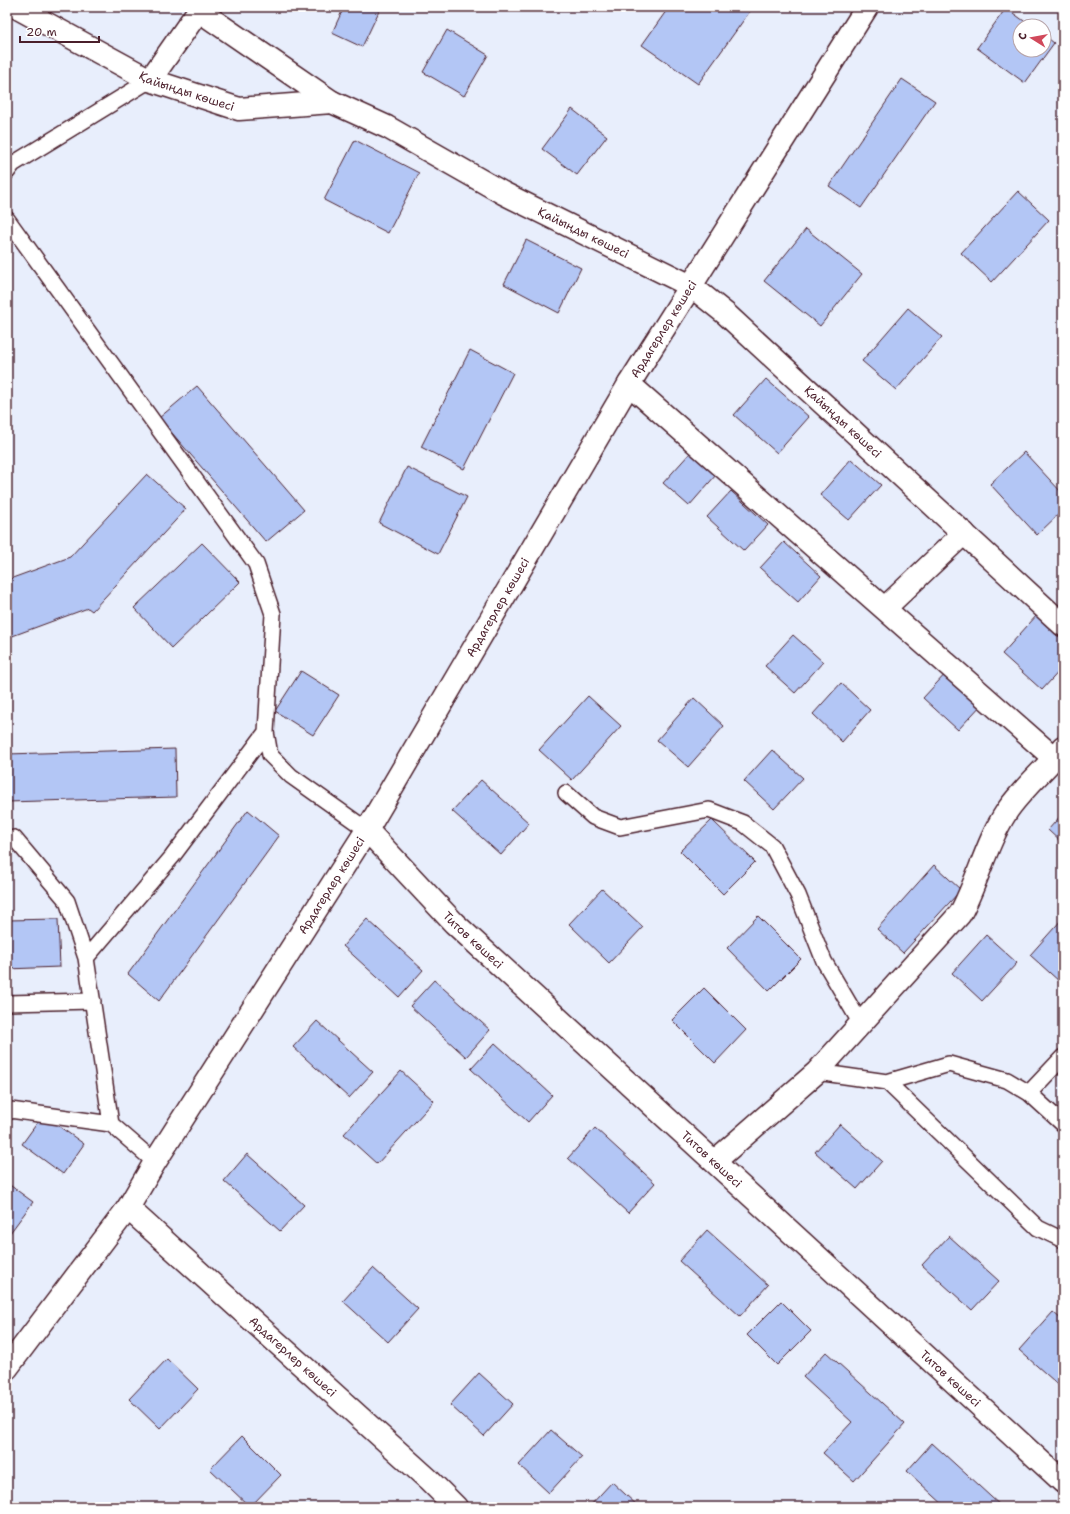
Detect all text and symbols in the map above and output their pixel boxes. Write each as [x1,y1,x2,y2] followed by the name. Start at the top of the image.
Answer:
[20,18,99,44] scale bar
[1012,18,1052,58] north arrow
[26,24,57,40] text: 20 m
[1015,31,1031,41] text: С
[136,67,236,115] street label: Қайыңды көшесі
[535,203,632,262] street label: Қайыңды көшесі
[627,277,700,381] street label: Ардагерлер көшесі
[801,382,885,462] street label: Қайыңды көшесі
[462,555,533,660] street label: Ардагерлер көшесі
[295,834,369,937] street label: Ардагерлер көшесі
[439,908,507,972] street label: Титов көшесі
[678,1128,745,1191] street label: Титов көшесі
[246,1313,340,1400] street label: Ардагерлер көшесі
[917,1347,984,1410] street label: Титов көшесі

